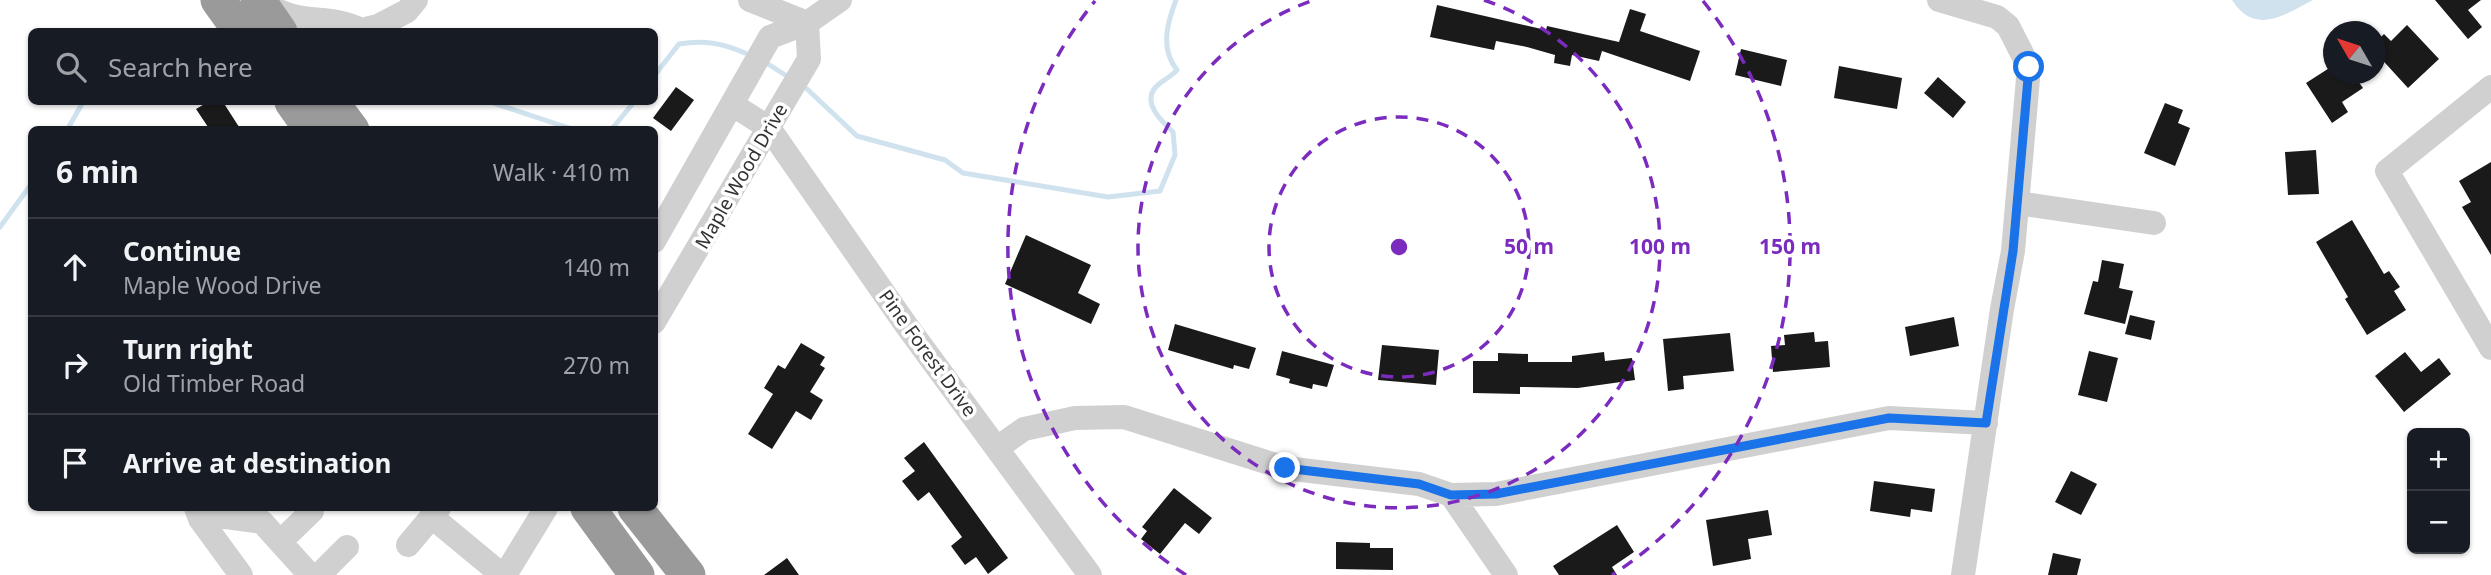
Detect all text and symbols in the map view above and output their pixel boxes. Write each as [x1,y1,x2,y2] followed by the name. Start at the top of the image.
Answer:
[2323,21,2386,84] north arrow
[28,28,658,105] search box
[52,48,90,86] icon: search
[108,49,253,85] text: Search here
[2013,51,2044,82] route start
[689,98,793,254] street label: Maple Wood Drive
[56,151,139,192] text: 6 min
[493,156,630,188] text: Walk · 410 m
[1504,232,1554,260] text: 50 m
[1629,232,1691,260] text: 100 m
[1759,232,1821,260] text: 150 m
[123,233,241,269] text: Continue
[1387,235,1411,259] centre of rings
[56,248,94,286] icon: ahead
[563,251,630,283] text: 140 m
[123,269,322,301] text: Maple Wood Drive
[873,284,983,422] street label: Pine Forest Drive
[123,331,253,367] text: Turn right
[56,346,94,384] icon: right
[563,349,630,381] text: 270 m
[123,367,305,399] text: Old Timber Road
[2407,428,2470,554] map controls
[2407,428,2470,491] button: +
[56,444,94,482] icon: arrive
[123,445,392,481] text: Arrive at destination
[1269,452,1300,483] route end
[2407,491,2470,554] button: −

